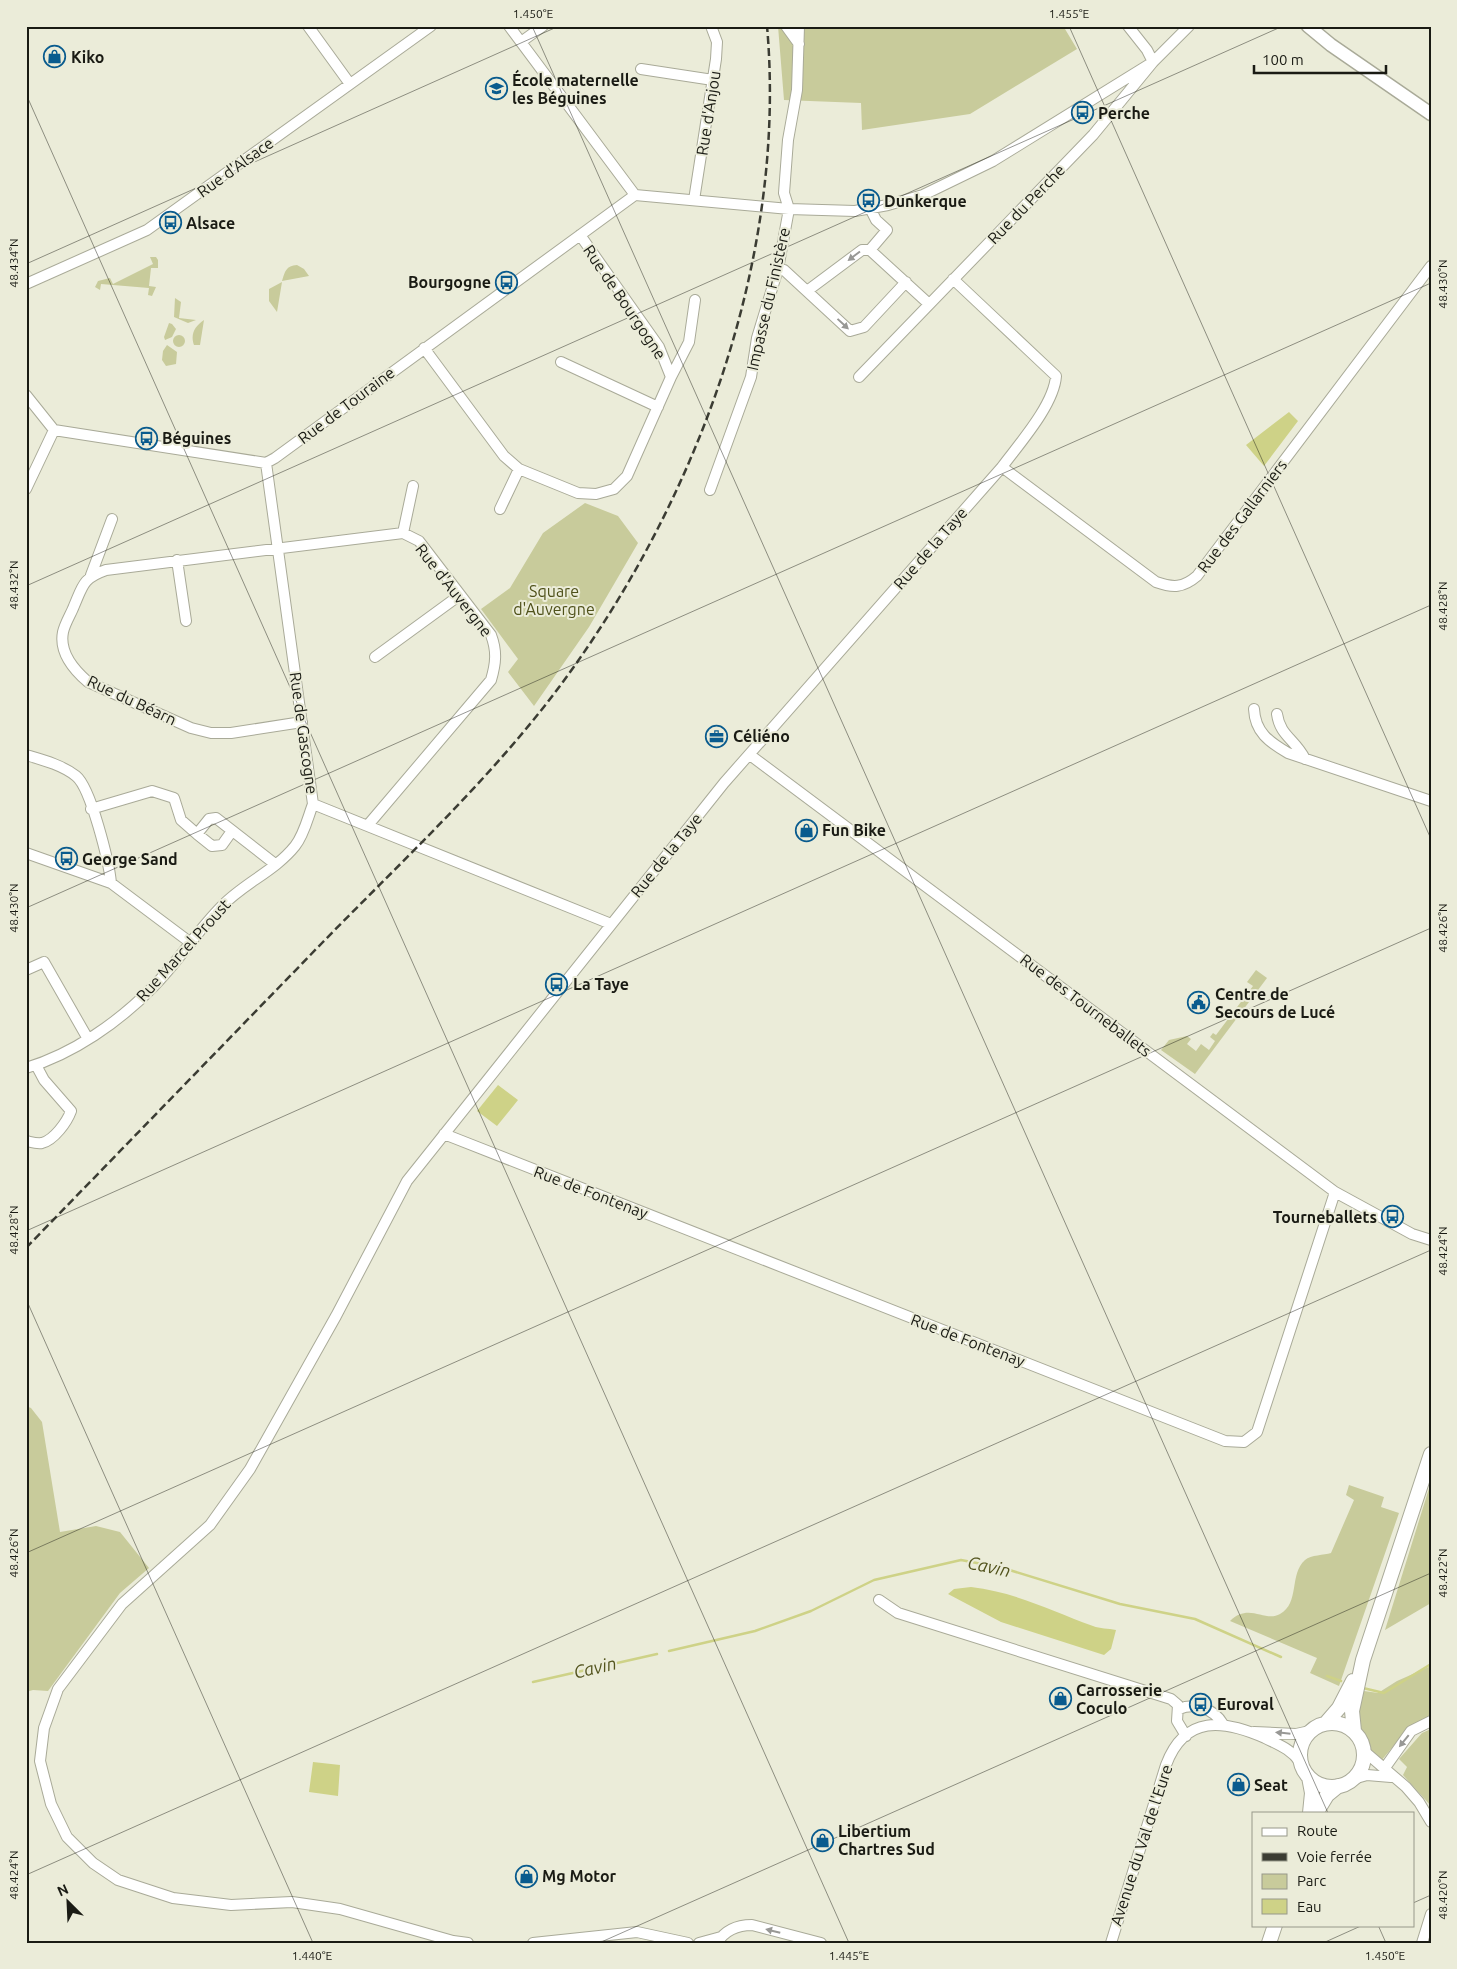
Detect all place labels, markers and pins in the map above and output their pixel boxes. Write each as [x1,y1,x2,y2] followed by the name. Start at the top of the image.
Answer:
[43,45,67,69] shop icon: Kiko
[71,48,104,66] place label: Kiko
[512,69,639,107] place label: École maternelle les Béguines
[484,77,508,101] school or university icon: École maternelle les Béguines
[1070,101,1094,125] bus stop icon: Perche
[1098,104,1150,122] place label: Perche
[856,189,880,213] bus stop icon: Dunkerque
[884,192,967,210] place label: Dunkerque
[158,211,182,235] bus stop icon: Alsace
[186,214,235,232] place label: Alsace
[495,270,519,294] bus stop icon: Bourgogne
[408,273,491,291] place label: Bourgogne
[134,426,158,450] bus stop icon: Béguines
[162,429,231,447] place label: Béguines
[705,724,729,748] office icon: Céliéno
[733,727,790,745] place label: Céliéno
[794,818,818,842] shop icon: Fun Bike
[822,821,886,839] place label: Fun Bike
[54,847,78,871] bus stop icon: George Sand
[82,850,178,868] place label: George Sand
[545,972,569,996] bus stop icon: La Taye
[573,975,629,993] place label: La Taye
[1215,985,1335,1021] place label: Centre de Secours de Lucé
[1187,991,1211,1015] public building icon: Centre de Secours de Lucé
[1381,1205,1405,1229] bus stop icon: Tourneballets
[1273,1208,1377,1226] place label: Tourneballets
[1076,1681,1162,1717] place label: Carrosserie Coculo
[1048,1687,1072,1711] shop icon: Carrosserie Coculo
[1189,1692,1213,1716] bus stop icon: Euroval
[1217,1695,1274,1713] place label: Euroval
[1226,1773,1250,1797] shop icon: Seat
[1254,1776,1288,1794] place label: Seat
[838,1822,935,1858] place label: Libertium Chartres Sud
[810,1828,834,1852] shop icon: Libertium Chartres Sud
[514,1864,538,1888] shop icon: Mg Motor
[542,1867,617,1885] place label: Mg Motor

